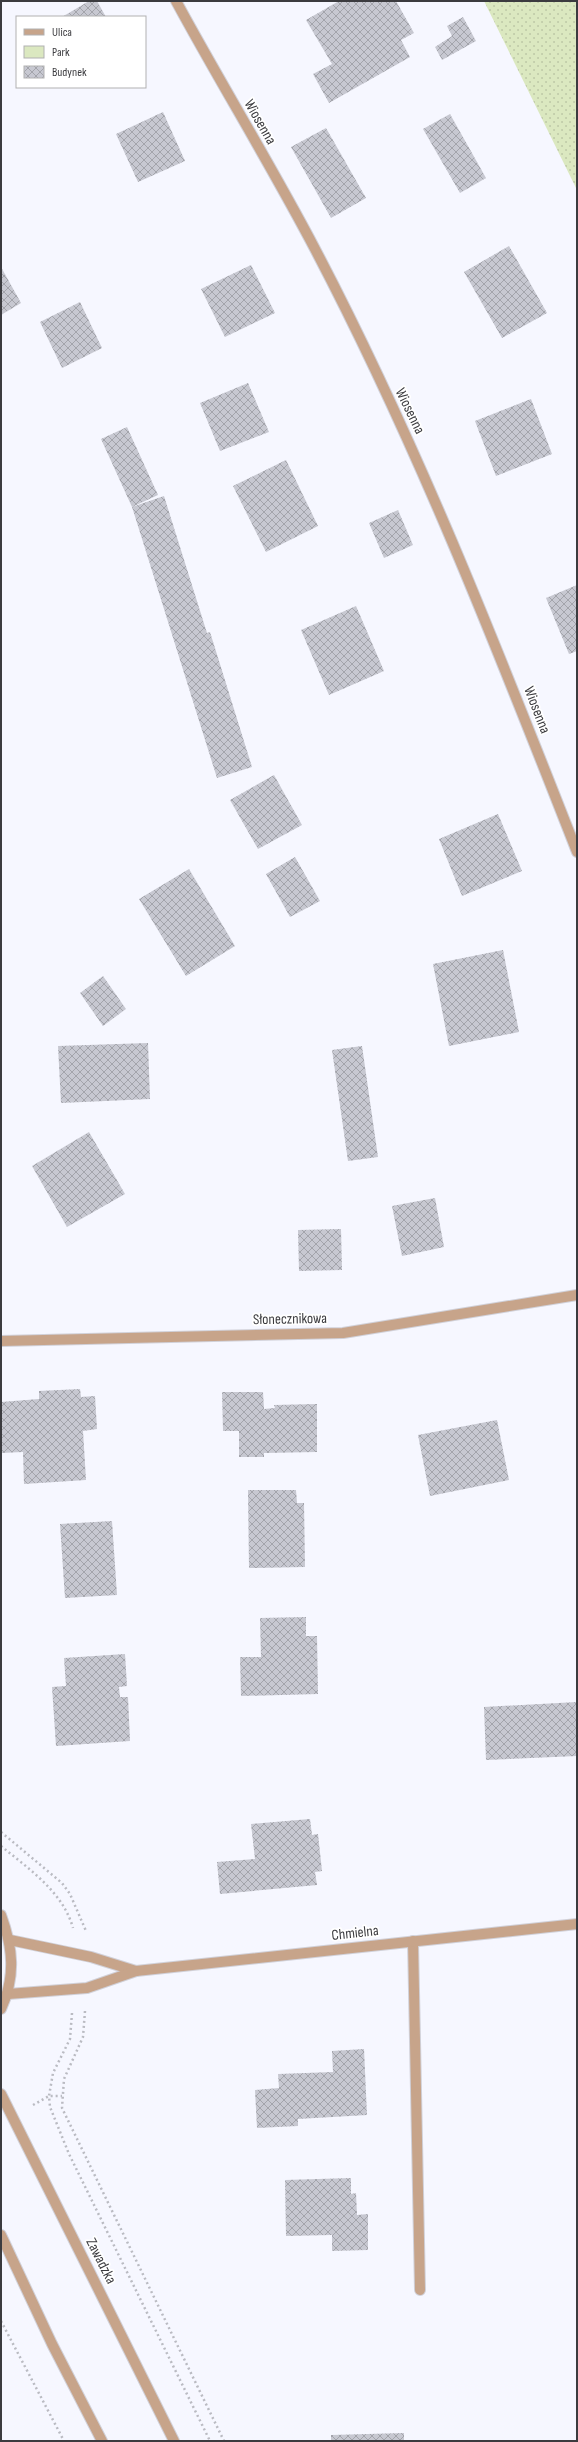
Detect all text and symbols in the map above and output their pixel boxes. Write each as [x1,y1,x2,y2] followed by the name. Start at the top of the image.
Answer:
[16,16,146,88] legend
[52,25,72,40] text: Ulica
[52,45,70,60] text: Park
[52,65,87,80] text: Budynek
[240,96,281,148] street label: Wiosenna
[391,385,429,437] street label: Wiosenna
[519,684,555,736] street label: Wiosenna
[253,1309,327,1329] street label: Słonecznikowa
[331,1921,380,1945] street label: Chmielna
[81,2235,121,2287] street label: Zawadzka

